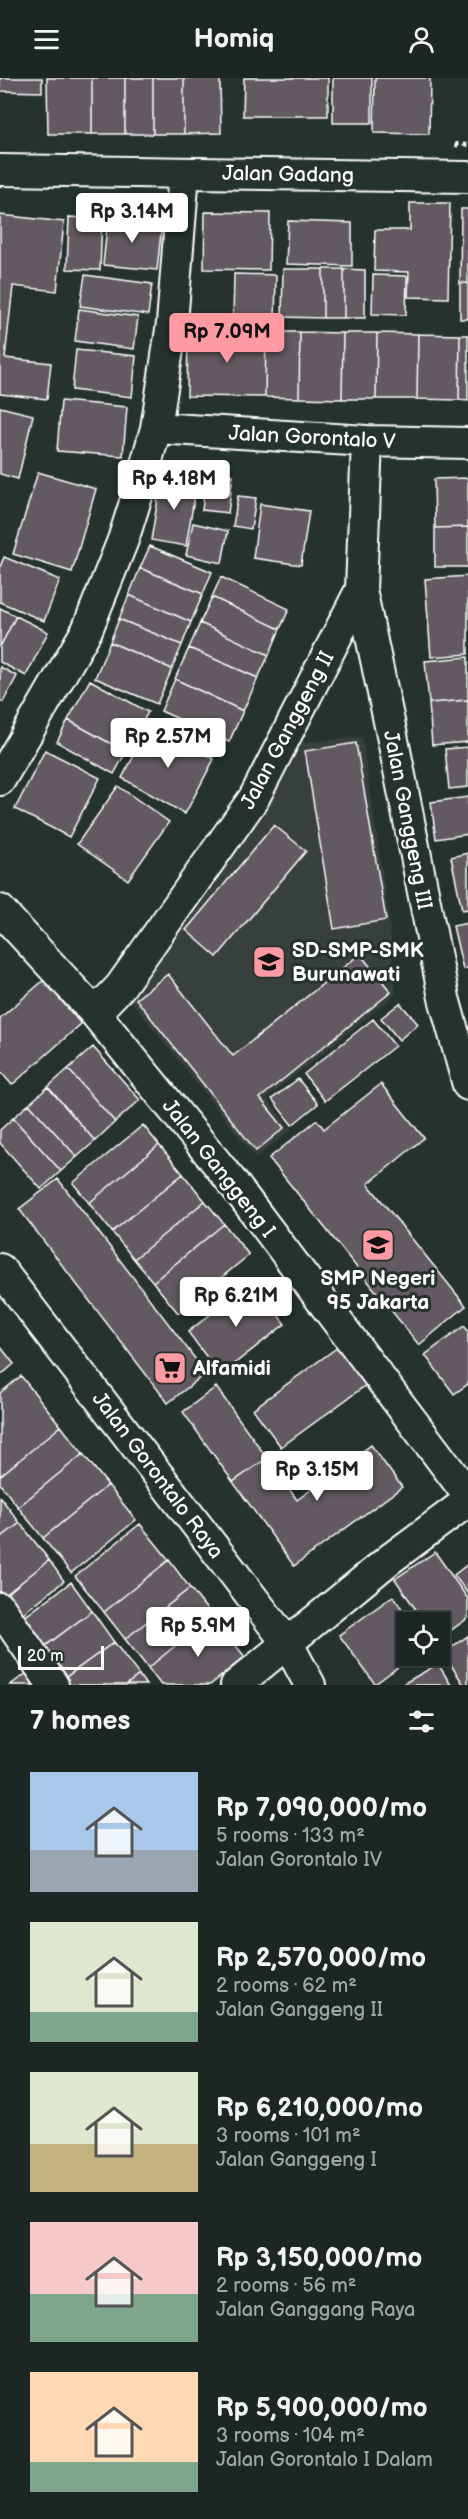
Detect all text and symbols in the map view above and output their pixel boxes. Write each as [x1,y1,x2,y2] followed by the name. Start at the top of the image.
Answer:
[30,23,63,56] icon: menu
[194,23,274,55] text: Homiq
[405,23,438,56] icon: person
[222,161,354,188] street label: Jalan Gadang
[70,193,194,244] pin: Rp 3.14M
[90,200,174,224] text: Rp 3.14M
[165,313,289,364] pin: Rp 7.09M
[183,320,271,344] text: Rp 7.09M
[228,421,396,454] street label: Jalan Gorontalo V
[112,460,236,511] pin: Rp 4.18M
[132,467,216,491] text: Rp 4.18M
[235,647,340,813] street label: Jalan Ganggeng II
[106,718,230,769] pin: Rp 2.57M
[125,725,211,749] text: Rp 2.57M
[378,728,437,912] street label: Jalan Ganggeng III
[292,938,424,987] place label: SD-SMP-SMK Burunawati
[251,944,287,980] school or university icon: SD-SMP-SMK Burunawati
[157,1094,280,1242] street label: Jalan Ganggeng I
[360,1227,396,1263] school or university icon: SMP Negeri 95 Jakarta
[320,1266,436,1315] place label: SMP Negeri 95 Jakarta
[174,1277,298,1328] pin: Rp 6.21M
[194,1284,278,1308] text: Rp 6.21M
[152,1350,188,1386] supermarket icon: Alfamidi
[192,1356,271,1381] place label: Alfamidi
[87,1387,229,1564] street label: Jalan Gorontalo Raya
[255,1451,379,1502] pin: Rp 3.15M
[275,1458,359,1482] text: Rp 3.15M
[143,1607,253,1658] pin: Rp 5.9M
[396,1612,450,1666] map controls
[396,1612,450,1666] button: locate
[160,1614,236,1638] text: Rp 5.9M
[18,1643,104,1670] scale bar
[27,1647,63,1666] text: 20 m
[405,1705,438,1738] icon: filters
[30,1706,130,1737] text: 7 homes
[216,1793,427,1824] text: Rp 7,090,000/mo
[78,1796,150,1868] icon: home
[216,1824,365,1848] text: 5 rooms · 133 m²
[216,1848,382,1872] text: Jalan Gorontalo IV
[216,1943,426,1974] text: Rp 2,570,000/mo
[78,1946,150,2018] icon: home
[216,1974,357,1998] text: 2 rooms · 62 m²
[216,1998,383,2022] text: Jalan Ganggeng II
[216,2093,423,2124] text: Rp 6,210,000/mo
[78,2096,150,2168] icon: home
[216,2124,361,2148] text: 3 rooms · 101 m²
[216,2148,377,2172] text: Jalan Ganggeng I
[216,2243,422,2274] text: Rp 3,150,000/mo
[78,2246,150,2318] icon: home
[216,2274,356,2298] text: 2 rooms · 56 m²
[216,2298,415,2322] text: Jalan Ganggang Raya
[216,2393,428,2424] text: Rp 5,900,000/mo
[78,2396,150,2468] icon: home
[216,2424,365,2448] text: 3 rooms · 104 m²
[216,2448,433,2472] text: Jalan Gorontalo I Dalam

